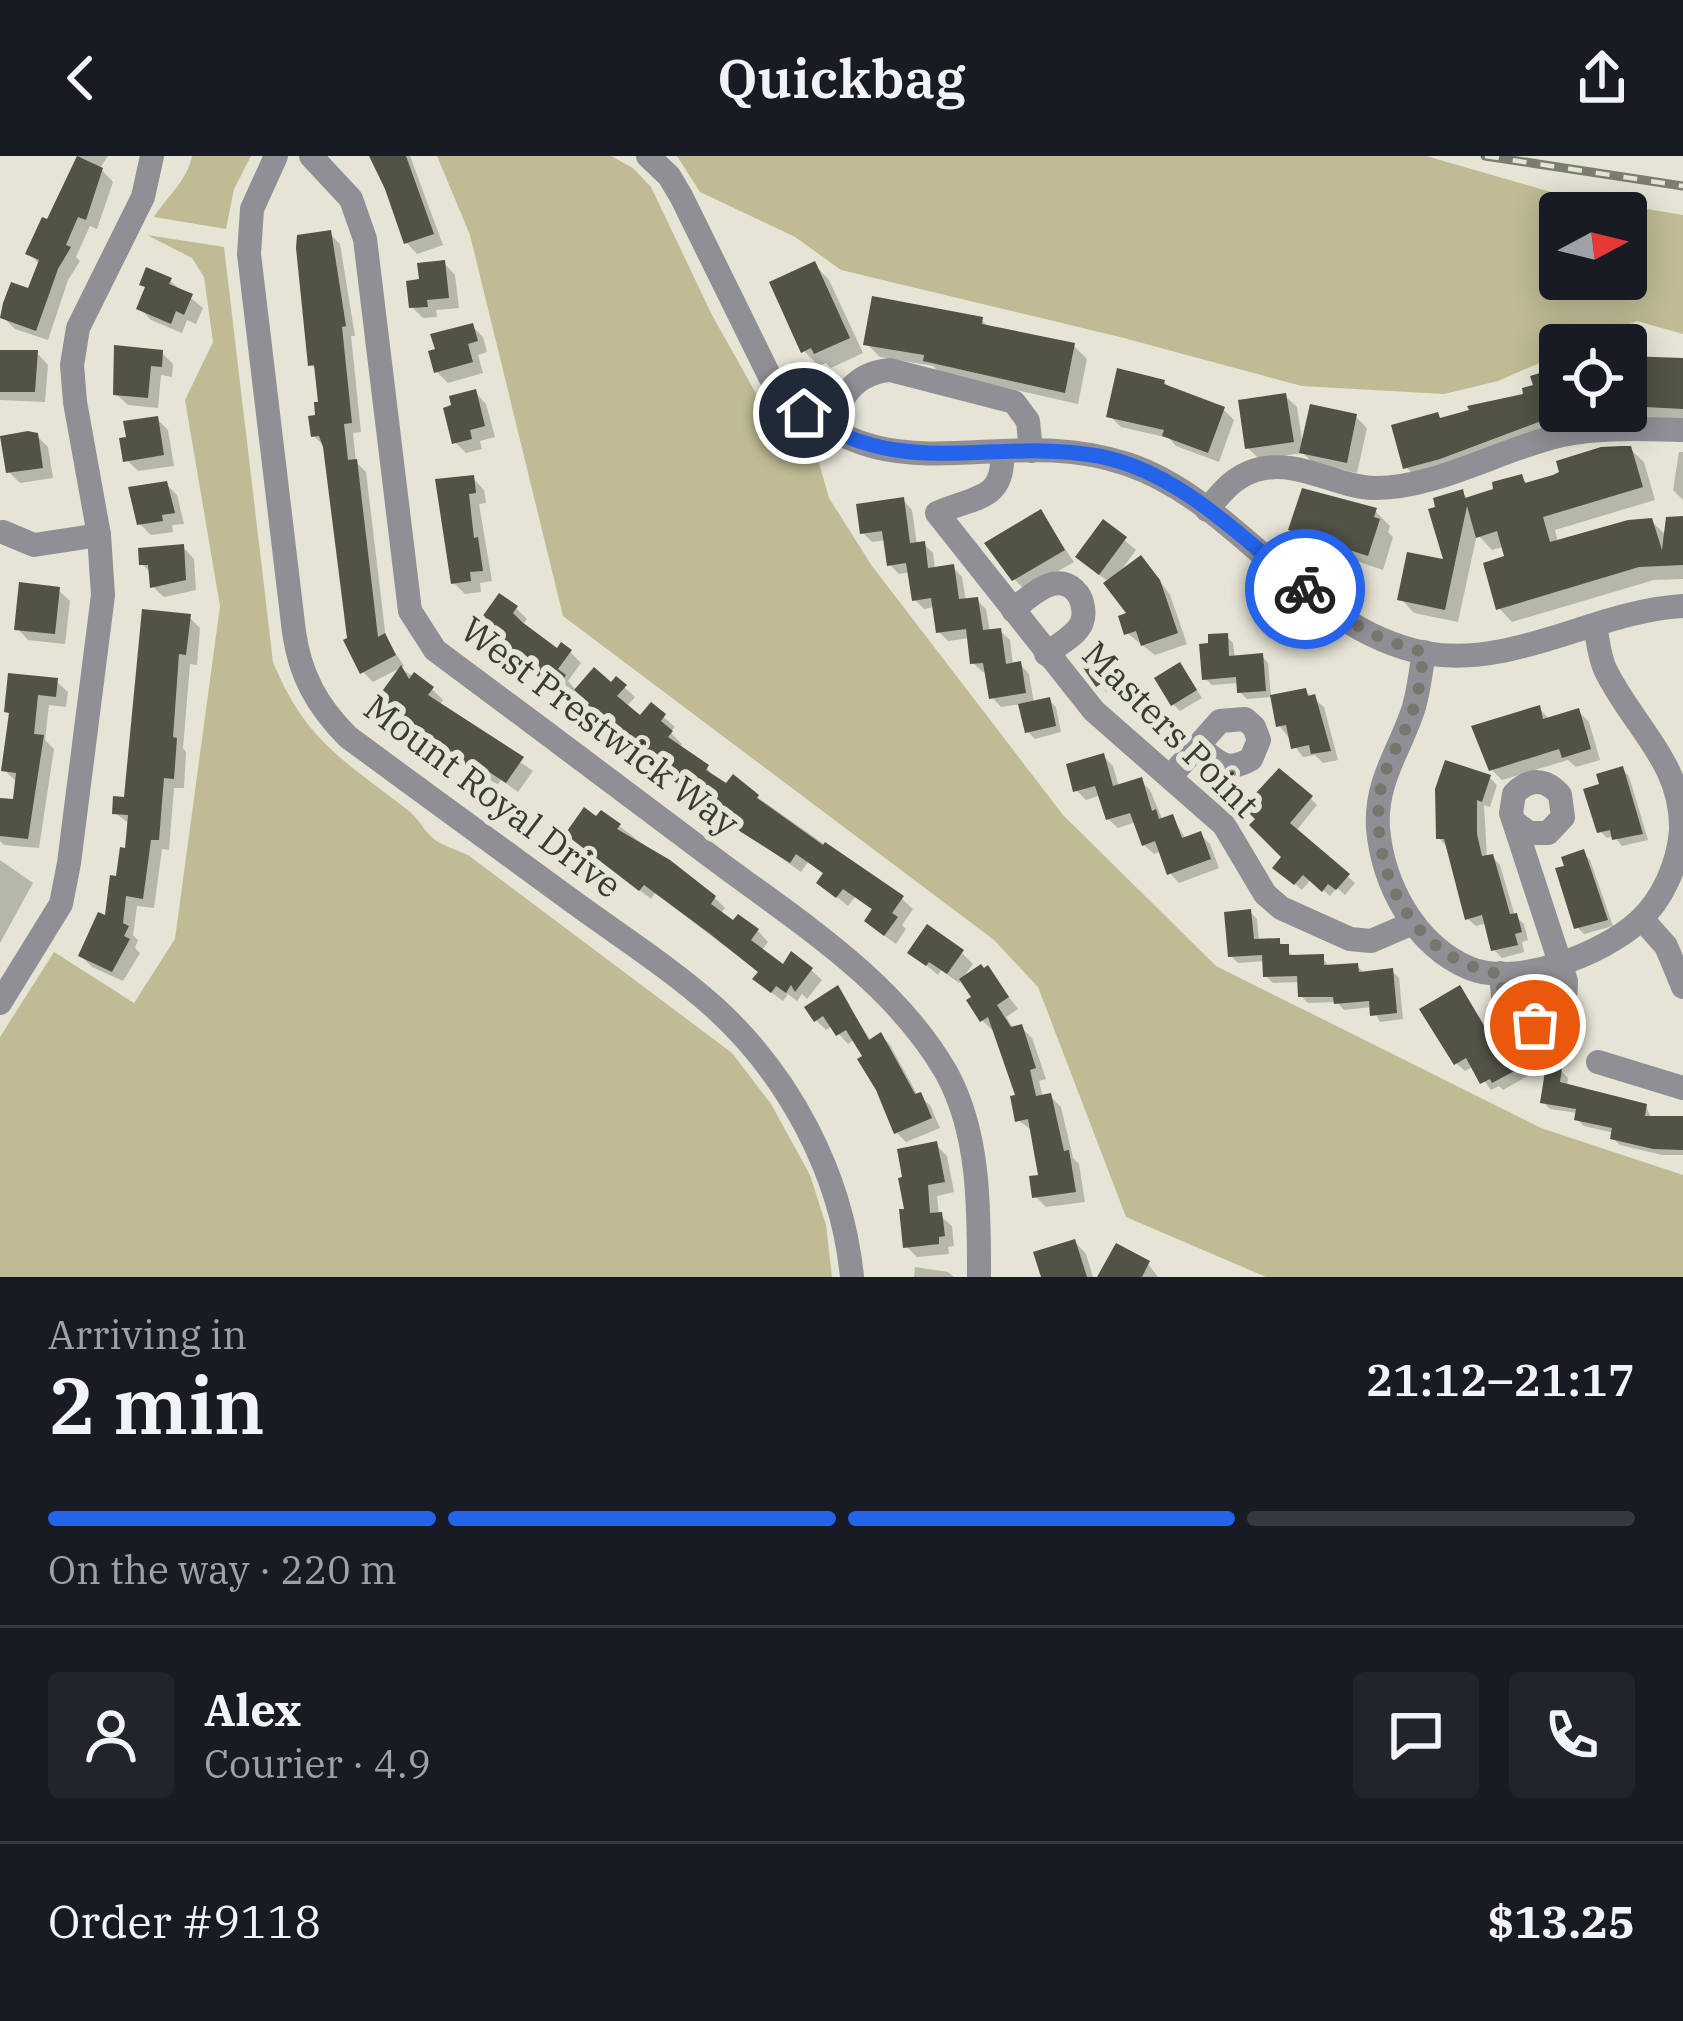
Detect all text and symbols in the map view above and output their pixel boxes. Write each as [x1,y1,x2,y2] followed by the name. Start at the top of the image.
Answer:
[717,43,966,113] text: Quickbag
[48,45,114,111] icon: back
[1569,45,1635,111] icon: share
[1539,192,1647,300] north arrow
[1539,192,1647,432] map controls
[1539,324,1647,432] button: locate
[753,362,855,464] pin
[771,380,837,446] icon: home
[1245,529,1365,649] courier
[1272,556,1338,622] icon: bike
[452,605,750,846] street label: West Prestwick Way
[1073,630,1270,827] street label: Masters Point
[355,683,631,908] street label: Mount Royal Drive
[1484,974,1586,1076] pin
[1502,992,1568,1058] icon: bag
[48,1309,247,1360] text: Arriving in
[1366,1350,1635,1408] text: 21:12–21:17
[48,1354,265,1455] text: 2 min
[48,1544,397,1595] text: On the way · 220 m
[48,1672,174,1798] button: person
[1353,1672,1479,1798] button: chat
[1509,1672,1635,1798] button: phone
[204,1680,301,1738] text: Alex
[204,1738,431,1789] text: Courier · 4.9
[48,1892,321,1950] text: Order #9118
[1488,1892,1635,1950] text: $13.25

